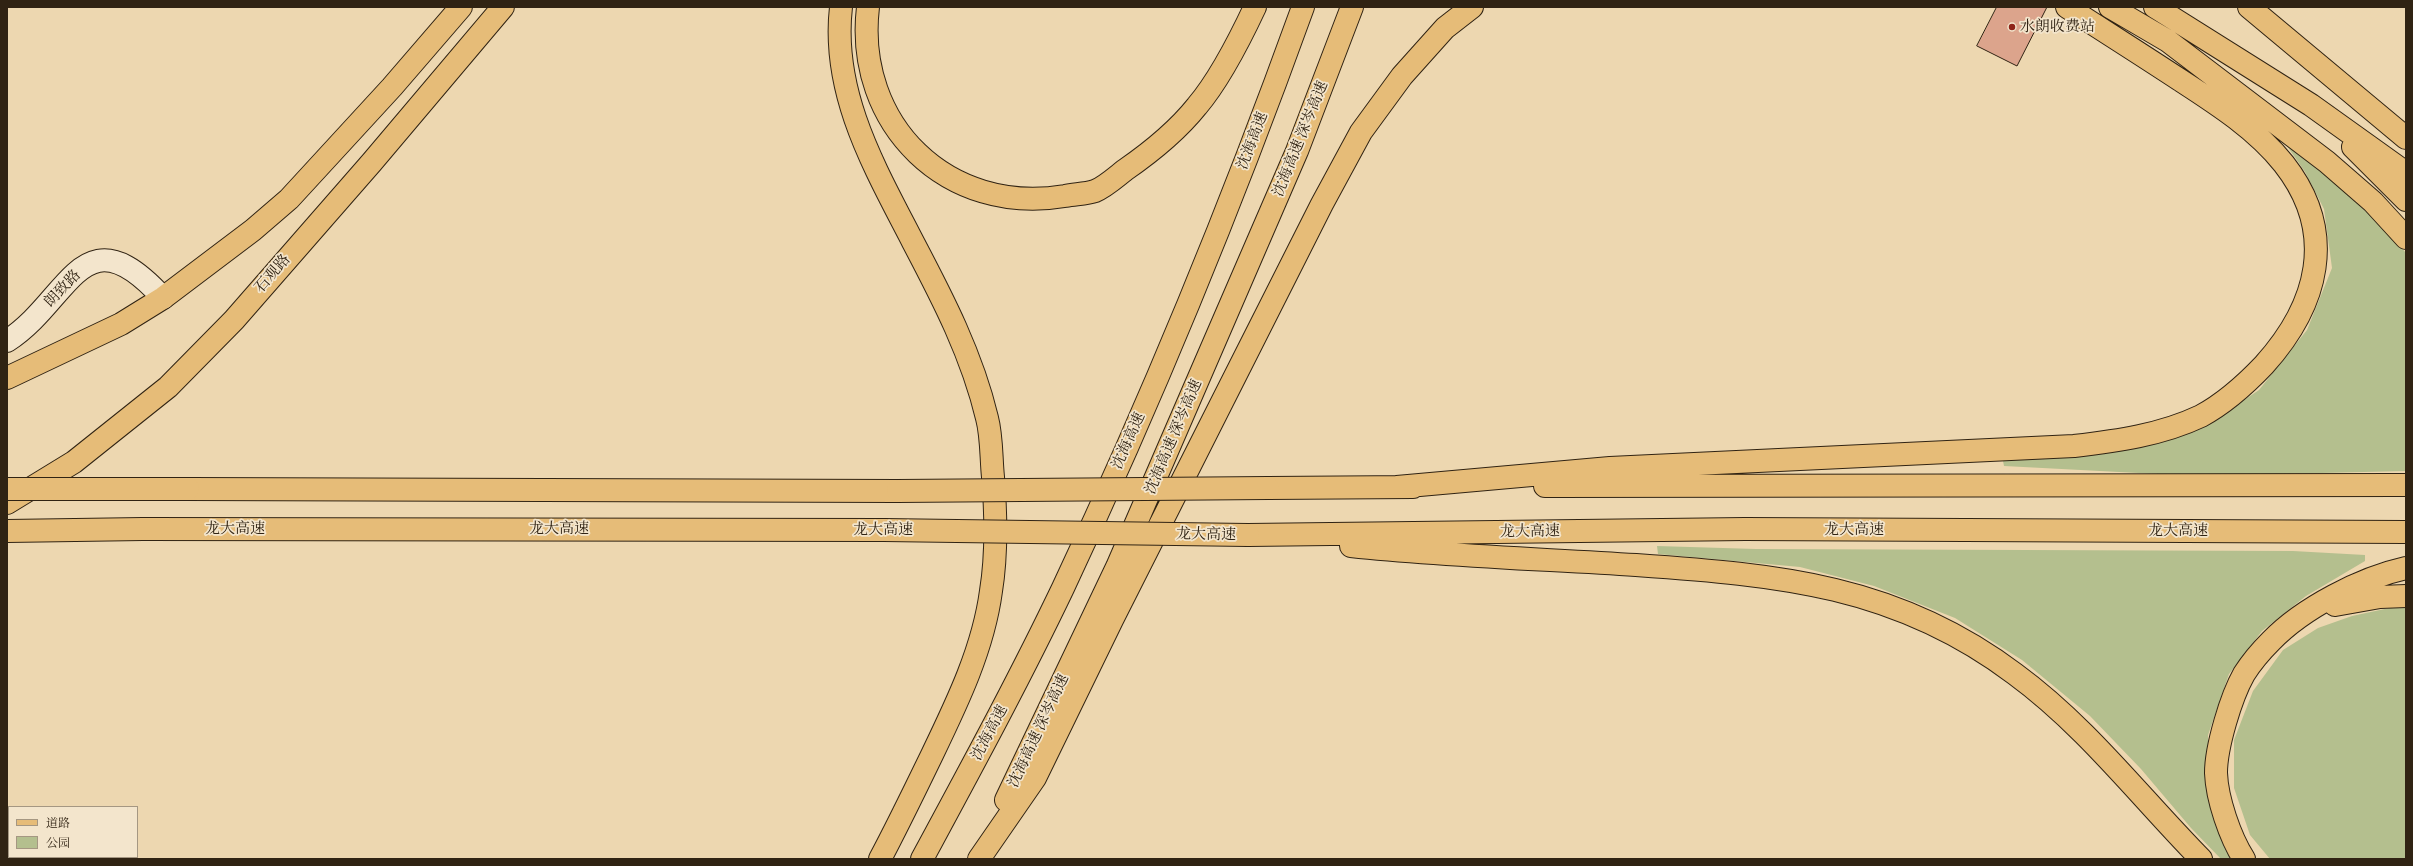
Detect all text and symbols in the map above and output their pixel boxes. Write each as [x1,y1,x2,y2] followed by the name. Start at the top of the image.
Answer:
[2020,18,2095,36] place label: 水朗收费站
[2007,22,2017,32] marker: 水朗收费站
[1270,79,1332,199] street label: 沈海高速 深岑高速
[1234,110,1272,172] street label: 沈海高速
[251,251,295,297] street label: 石观路
[41,267,85,311] street label: 朗致路
[1142,377,1206,497] street label: 沈海高速 深岑高速
[1109,410,1149,472] street label: 沈海高速
[205,520,265,538] street label: 龙大高速
[529,520,589,538] street label: 龙大高速
[853,521,913,539] street label: 龙大高速
[1824,521,1884,539] street label: 龙大高速
[1500,522,1560,542] street label: 龙大高速
[2148,522,2208,540] street label: 龙大高速
[1176,525,1236,545] street label: 龙大高速
[1005,671,1073,791] street label: 沈海高速 深岑高速
[968,702,1012,764] street label: 沈海高速
[8,806,138,858] legend
[46,815,70,831] text: 道路
[46,835,70,851] text: 公园

